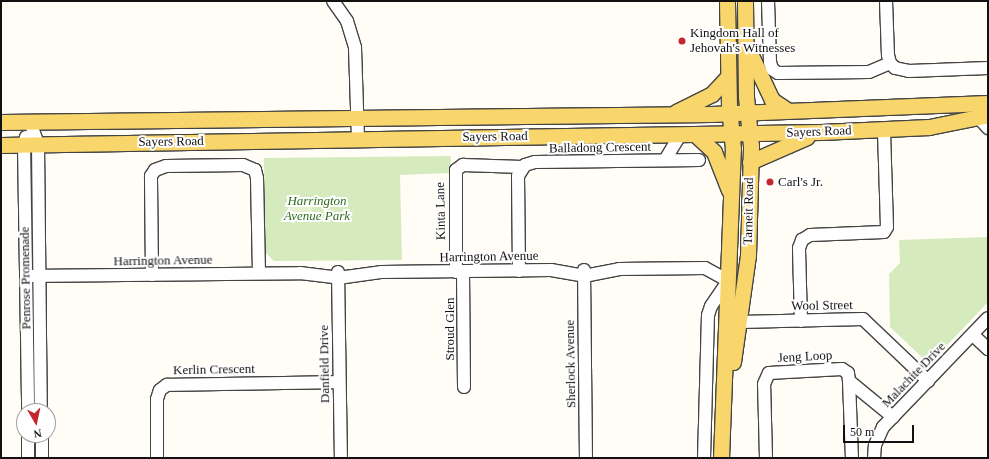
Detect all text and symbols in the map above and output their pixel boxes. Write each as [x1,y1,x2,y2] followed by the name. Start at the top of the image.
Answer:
[690,26,795,57] place label: Kingdom Hall of Jehovah's Witnesses
[677,36,687,46] marker: Kingdom Hall of Jehovah's Witnesses
[786,123,852,141] street label: Sayers Road
[462,129,528,145] street label: Sayers Road
[138,134,204,150] street label: Sayers Road
[549,139,651,157] street label: Balladong Crescent
[778,174,823,190] place label: Carl's Jr.
[741,177,757,245] street label: Tarneit Road
[765,177,775,187] marker: Carl's Jr.
[433,182,449,240] street label: Kinta Lane
[284,194,350,225] park label: Harrington Avenue Park
[17,226,35,330] street label: Penrose Promenade
[439,248,539,266] street label: Harrington Avenue
[113,252,213,270] street label: Harrington Avenue
[442,297,458,361] street label: Stroud Glen
[791,298,853,314] street label: Wool Street
[562,319,580,409] street label: Sherlock Avenue
[317,325,333,403] street label: Danfield Drive
[879,339,949,411] street label: Malachite Drive
[777,348,833,366] street label: Jeng Loop
[173,361,255,379] street label: Kerlin Crescent
[16,403,56,443] north arrow
[845,417,916,443] scale bar
[850,425,874,439] text: 50 m
[33,427,43,440] text: N

